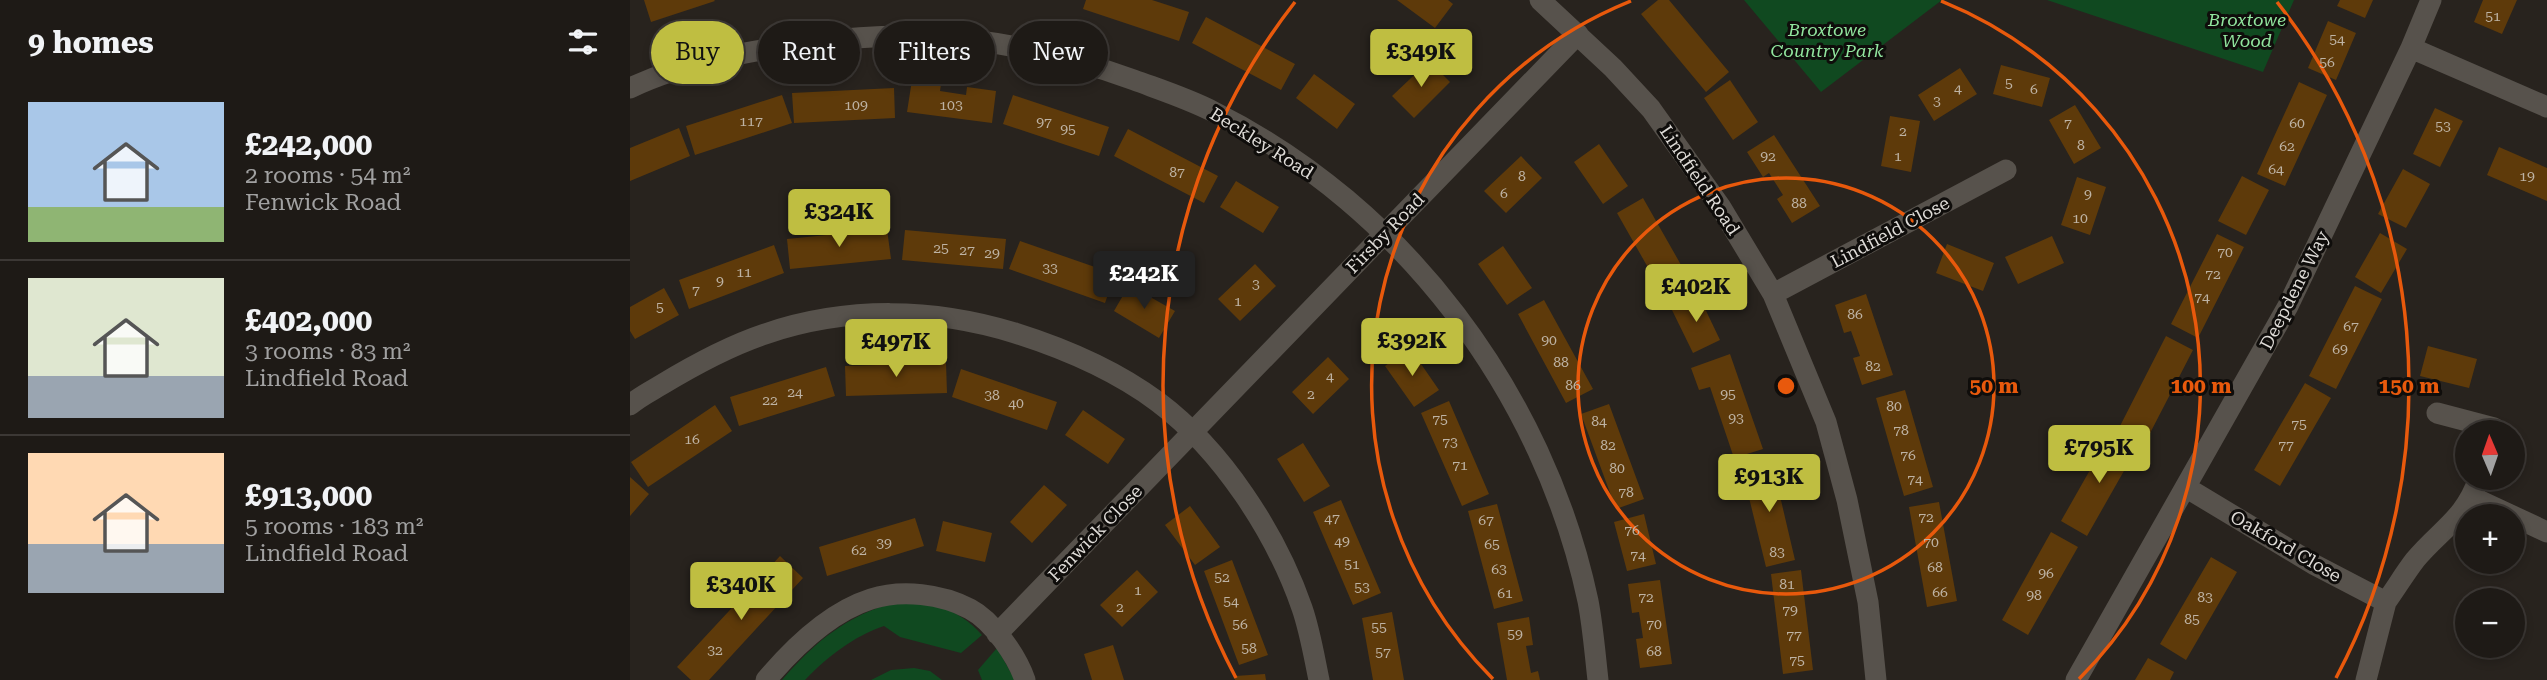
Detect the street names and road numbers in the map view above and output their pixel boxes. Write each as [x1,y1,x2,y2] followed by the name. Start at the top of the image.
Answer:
[1206,103,1318,183] street label: Beckley Road
[1656,121,1745,239] street label: Lindfield Road
[1342,188,1429,277] street label: Firsby Road
[1827,192,1953,272] street label: Lindfield Close
[2255,227,2333,353] street label: Deepdene Way
[1044,480,1146,586] street label: Fenwick Close
[2227,506,2345,586] street label: Oakford Close

